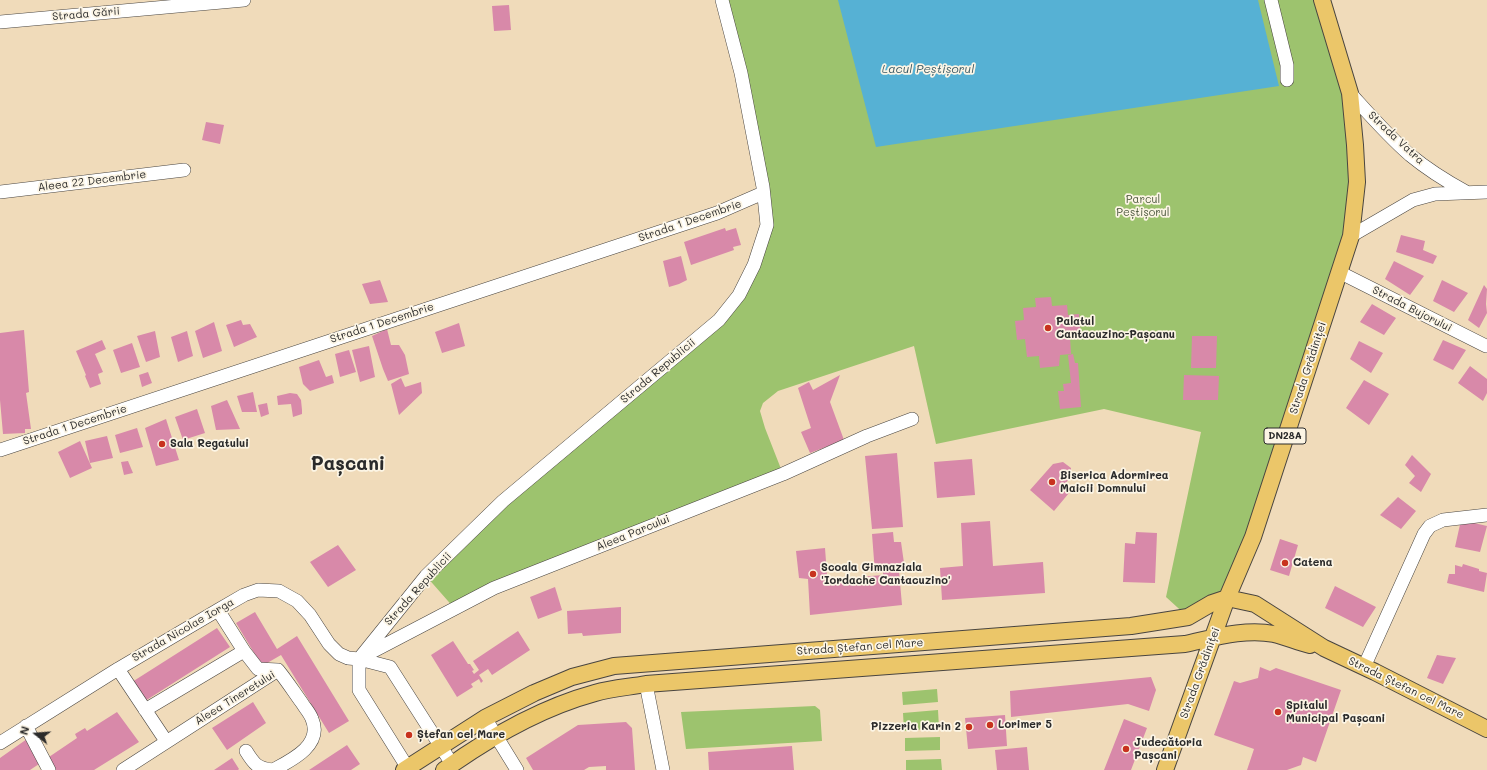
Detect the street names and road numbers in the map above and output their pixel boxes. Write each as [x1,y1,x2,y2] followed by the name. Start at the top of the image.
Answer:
[52,4,120,24] street label: Strada Gării
[1365,109,1427,167] street label: Strada Vatra
[37,168,147,194] street label: Aleea 22 Decembrie
[637,197,743,245] street label: Strada 1 Decembrie
[1370,283,1454,335] street label: Strada Bujorului
[328,300,436,346] street label: Strada 1 Decembrie
[1287,320,1329,416] street label: Strada Grădiniței
[618,336,698,406] street label: Strada Republicii
[21,402,129,448] street label: Strada 1 Decembrie
[1264,428,1306,444] road number: DN28A
[594,512,672,554] street label: Aleea Parcului
[382,550,454,628] street label: Strada Republicii
[130,595,236,665] street label: Strada Nicolae Iorga
[1177,626,1223,720] street label: Strada Grădiniței
[796,636,924,658] street label: Strada Ștefan cel Mare
[1346,654,1466,722] street label: Strada Ștefan cel Mare
[192,668,278,728] street label: Aleea Tineretului

